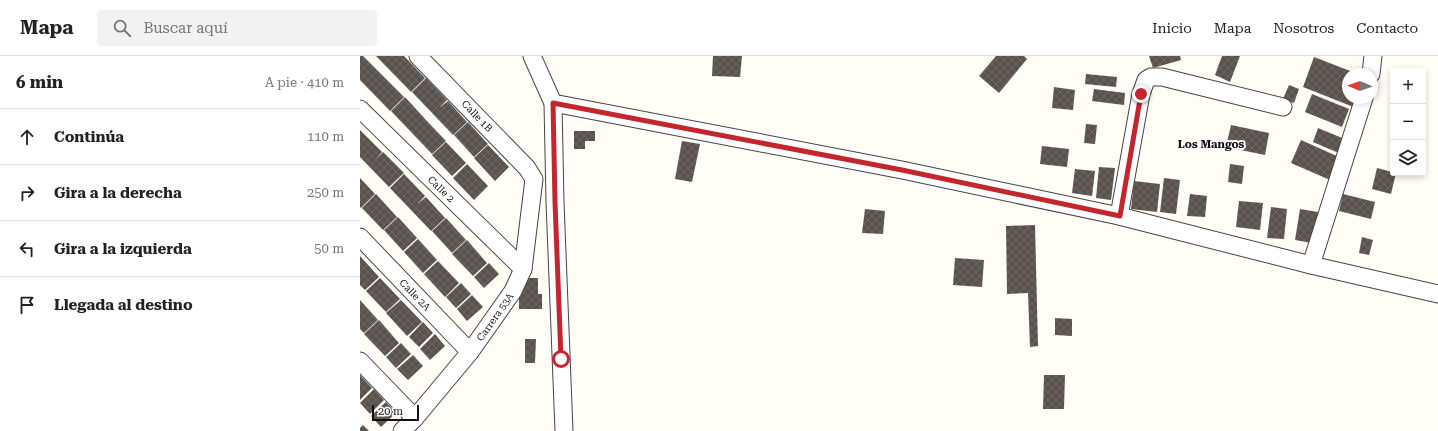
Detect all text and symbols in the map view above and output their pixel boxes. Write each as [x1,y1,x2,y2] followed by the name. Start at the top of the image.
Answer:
[97,10,377,46] search box
[20,16,73,39] text: Mapa
[111,17,133,39] icon: search
[143,19,228,37] text: Buscar aquí
[1152,20,1192,36] text: Inicio
[1214,20,1251,36] text: Mapa
[1273,20,1334,36] text: Nosotros
[1356,20,1418,36] text: Contacto
[1342,68,1378,104] north arrow
[1390,68,1426,176] map controls
[1390,68,1426,104] button: +
[16,72,63,92] text: 6 min
[265,75,344,90] text: A pie · 410 m
[1132,85,1150,103] route end
[459,98,495,134] street label: Calle 1B
[1390,104,1426,140] button: −
[16,126,38,148] icon: ahead
[54,128,124,146] text: Continúa
[307,129,344,144] text: 110 m
[1178,138,1245,151] district label: Los Mangos
[1390,140,1426,176] button: layers
[426,174,457,204] street label: Calle 2
[16,182,38,204] icon: right
[54,184,182,202] text: Gira a la derecha
[307,185,344,200] text: 250 m
[16,238,38,260] icon: left
[54,240,192,258] text: Gira a la izquierda
[314,241,344,256] text: 50 m
[397,277,433,313] street label: Calle 2A
[474,291,516,343] street label: Carrera 53A
[16,294,38,316] icon: arrive
[54,296,193,314] text: Llegada al destino
[552,350,570,368] route start
[372,403,419,422] scale bar
[378,405,403,418] text: 20 m

